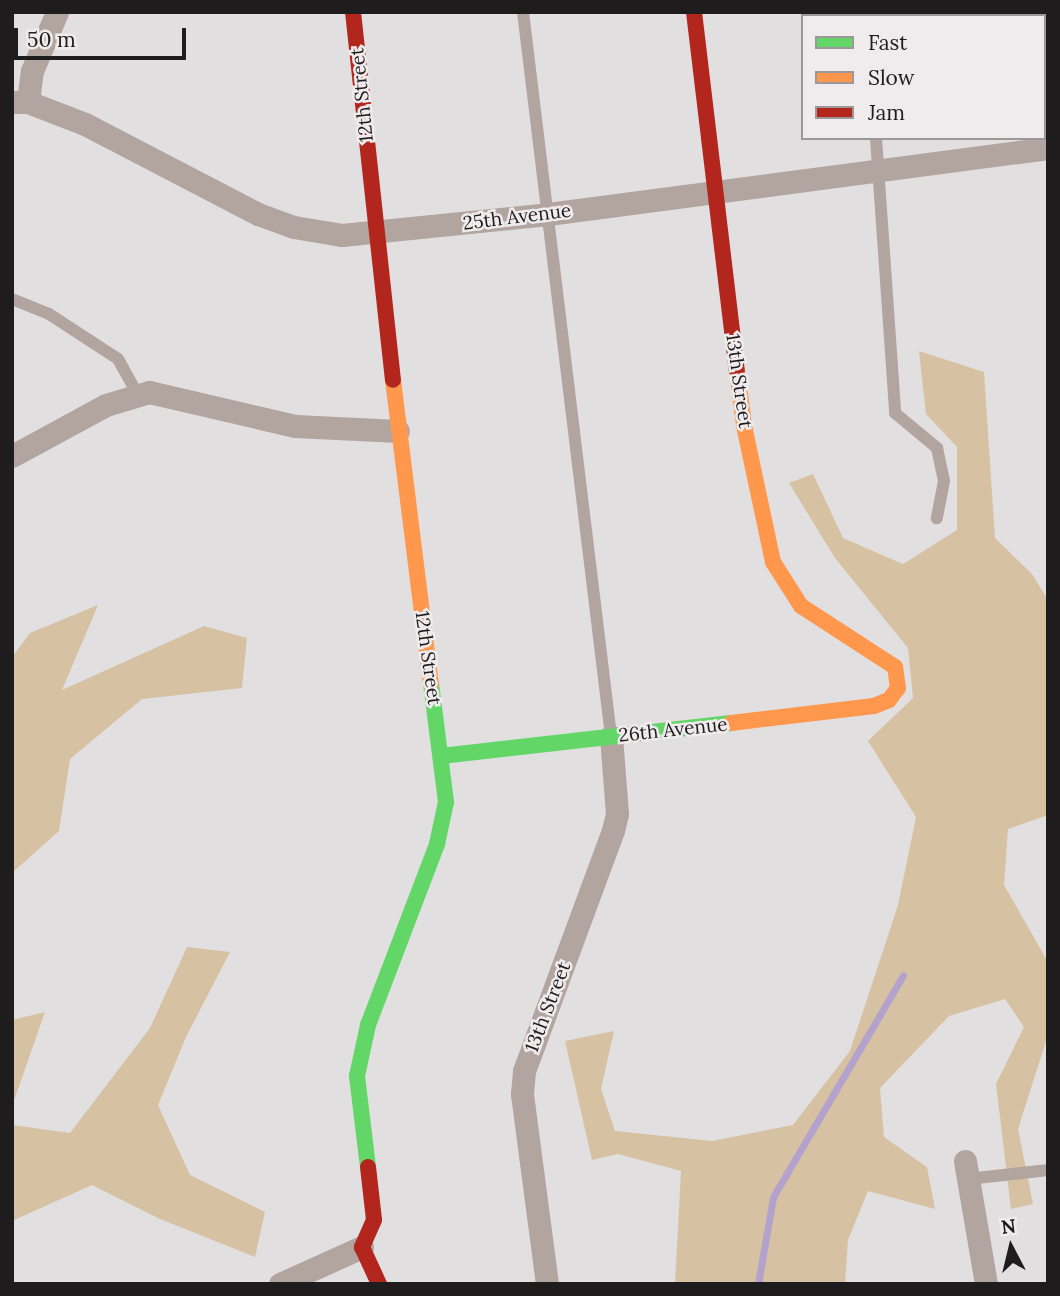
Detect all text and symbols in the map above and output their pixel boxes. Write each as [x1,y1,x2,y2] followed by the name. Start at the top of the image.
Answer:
[18,14,189,58] scale bar
[801,14,1046,140] legend
[27,26,76,53] text: 50 m
[868,29,907,56] text: Fast
[346,47,378,143] street label: 12th Street
[868,64,915,91] text: Slow
[868,99,905,126] text: Jam
[462,199,572,235] street label: 25th Avenue
[721,332,757,430] street label: 13th Street
[410,610,446,706] street label: 12th Street
[617,713,729,747] street label: 26th Avenue
[520,959,576,1055] street label: 13th Street
[976,1212,1046,1282] north arrow
[1000,1213,1017,1239] text: N

